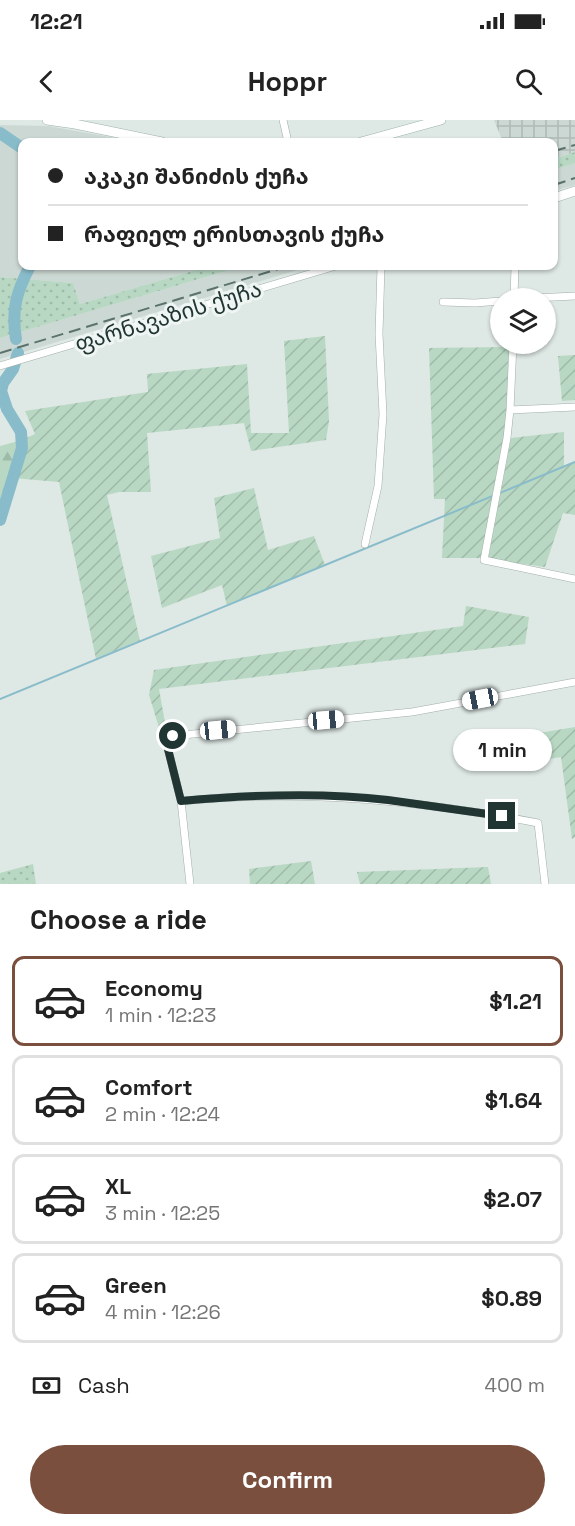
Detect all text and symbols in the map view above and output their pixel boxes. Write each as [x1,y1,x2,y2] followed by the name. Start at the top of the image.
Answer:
[30,7,83,35] text: 12:21
[248,64,327,99] text: Hoppr
[30,65,63,98] icon: back
[512,65,545,98] icon: search
[84,162,309,190] text: აკაკი შანიძის ქუჩა
[84,220,384,248] text: რაფიელ ერისთავის ქუჩა
[71,274,265,358] street label: ფარნავაზის ქუჩა
[490,288,556,354] map controls
[490,288,556,354] button: layers
[461,687,499,711] car
[307,709,345,731] car
[199,719,237,741] car
[159,722,186,749] route start
[452,729,552,771] callout: 1 min
[478,737,527,763] text: 1 min
[488,802,515,829] route end
[30,902,207,937] text: Choose a ride
[33,974,87,1028] icon: car
[105,974,203,1002] text: Economy
[489,987,542,1015] text: $1.21
[105,1002,216,1028] text: 1 min · 12:23
[33,1073,87,1127] icon: car
[105,1073,193,1101] text: Comfort
[485,1086,542,1114] text: $1.64
[105,1101,220,1127] text: 2 min · 12:24
[33,1172,87,1226] icon: car
[105,1172,131,1200] text: XL
[483,1185,542,1213] text: $2.07
[105,1200,220,1226] text: 3 min · 12:25
[33,1271,87,1325] icon: car
[105,1271,167,1299] text: Green
[481,1284,542,1312] text: $0.89
[105,1299,221,1325] text: 4 min · 12:26
[30,1369,63,1402] icon: cash
[78,1371,130,1399] text: Cash
[485,1372,545,1398] text: 400 m
[30,1445,545,1514] button: Confirm

